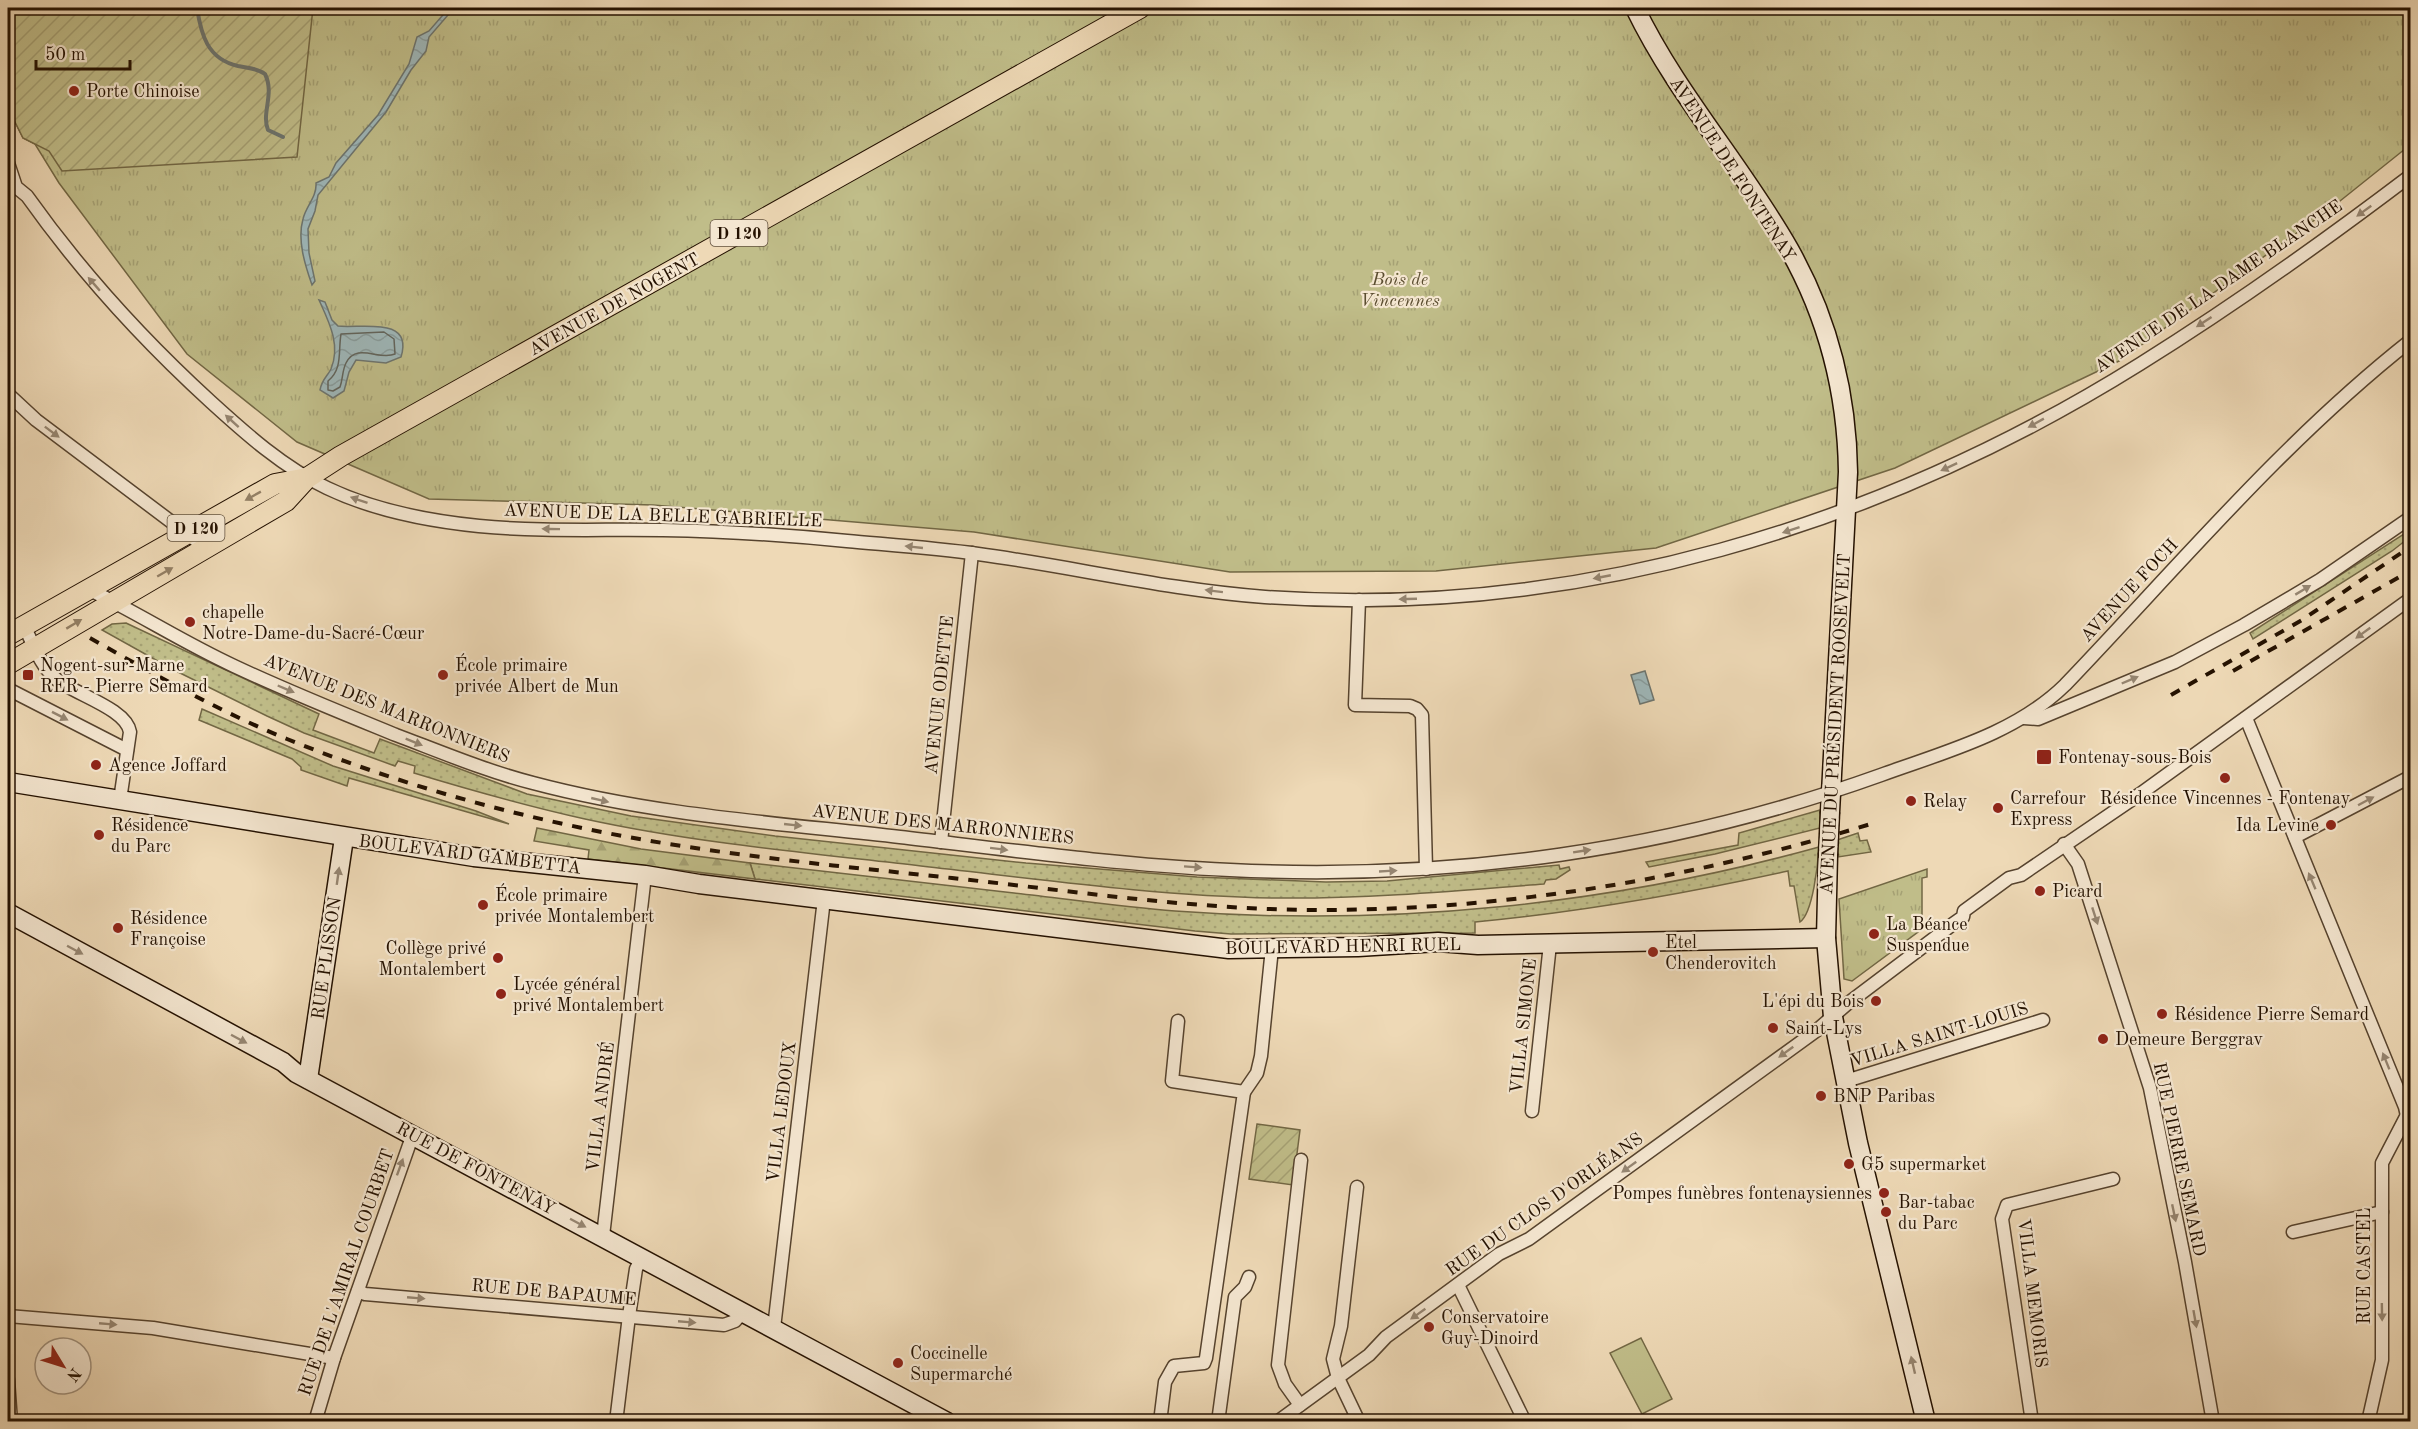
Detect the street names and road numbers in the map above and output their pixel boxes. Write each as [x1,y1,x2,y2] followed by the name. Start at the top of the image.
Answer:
[1666,74,1798,265] street label: AVENUE DE FONTENAY
[2091,197,2346,377] street label: AVENUE DE LA DAME BLANCHE
[710,220,768,246] road number: D 120
[526,250,703,359] street label: AVENUE DE NOGENT
[503,501,823,531] street label: AVENUE DE LA BELLE GABRIELLE
[168,515,224,541] road number: D 120
[2078,536,2182,646] street label: AVENUE FOCH
[1814,553,1854,895] street label: AVENUE DU PRÉSIDENT ROOSEVELT
[923,615,957,775] street label: AVENUE ODETTE
[261,651,512,767] street label: AVENUE DES MARRONNIERS
[811,802,1075,848] street label: AVENUE DES MARRONNIERS
[358,832,582,878] street label: BOULEVARD GAMBETTA
[309,895,345,1021] street label: RUE PLISSON
[1225,936,1461,958] street label: BOULEVARD HENRI RUEL
[1508,957,1540,1095] street label: VILLA SIMONE
[1848,999,2031,1071] street label: VILLA SAINT-LOUIS
[764,1040,800,1184] street label: VILLA LEDOUX
[580,1041,618,1173] street label: VILLA ANDRÉ
[2150,1060,2208,1258] street label: RUE PIERRE SEMARD
[393,1119,558,1218] street label: RUE DE FONTENAY
[1440,1126,1646,1280] street label: RUE DU CLOS D'ORLÉANS
[296,1146,398,1398] street label: RUE DE L'AMIRAL COURBET
[2356,1207,2374,1325] street label: RUE CASTEL
[2014,1217,2050,1369] street label: VILLA MEMORIS
[471,1277,637,1309] street label: RUE DE BAPAUME

